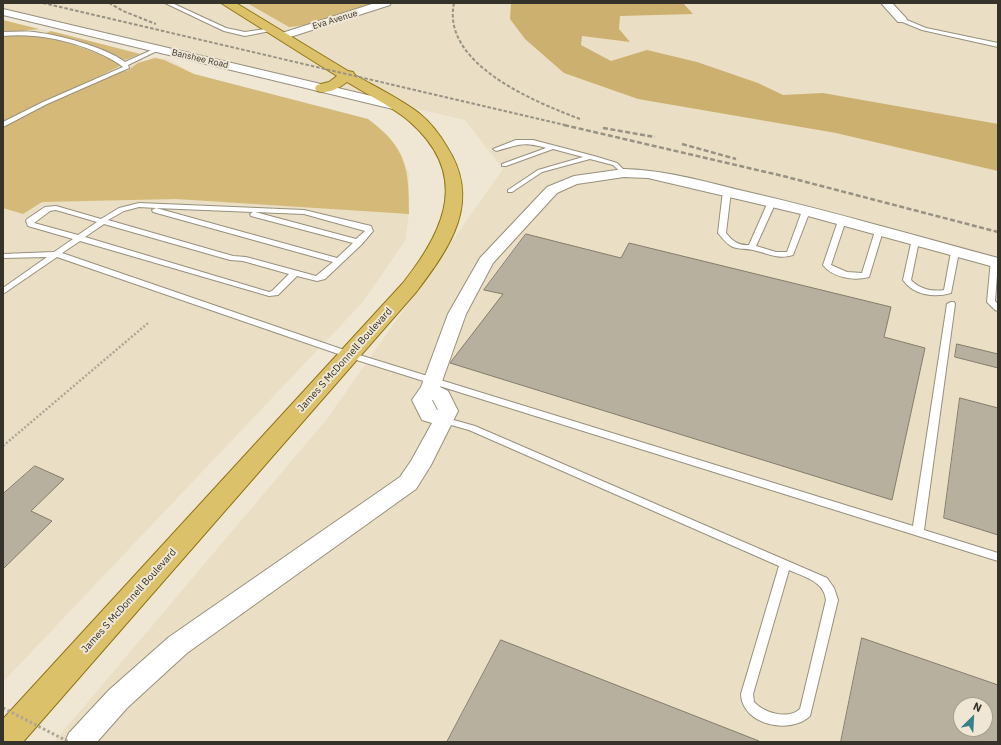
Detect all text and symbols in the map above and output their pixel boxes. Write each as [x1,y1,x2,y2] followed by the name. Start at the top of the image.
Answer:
[311,8,359,32] street label: Eva Avenue
[171,47,229,71] street label: Banshee Road
[295,306,395,414] street label: James S McDonnell Boulevard
[79,547,179,655] street label: James S McDonnell Boulevard
[953,697,993,737] north arrow
[971,699,984,715] text: N

